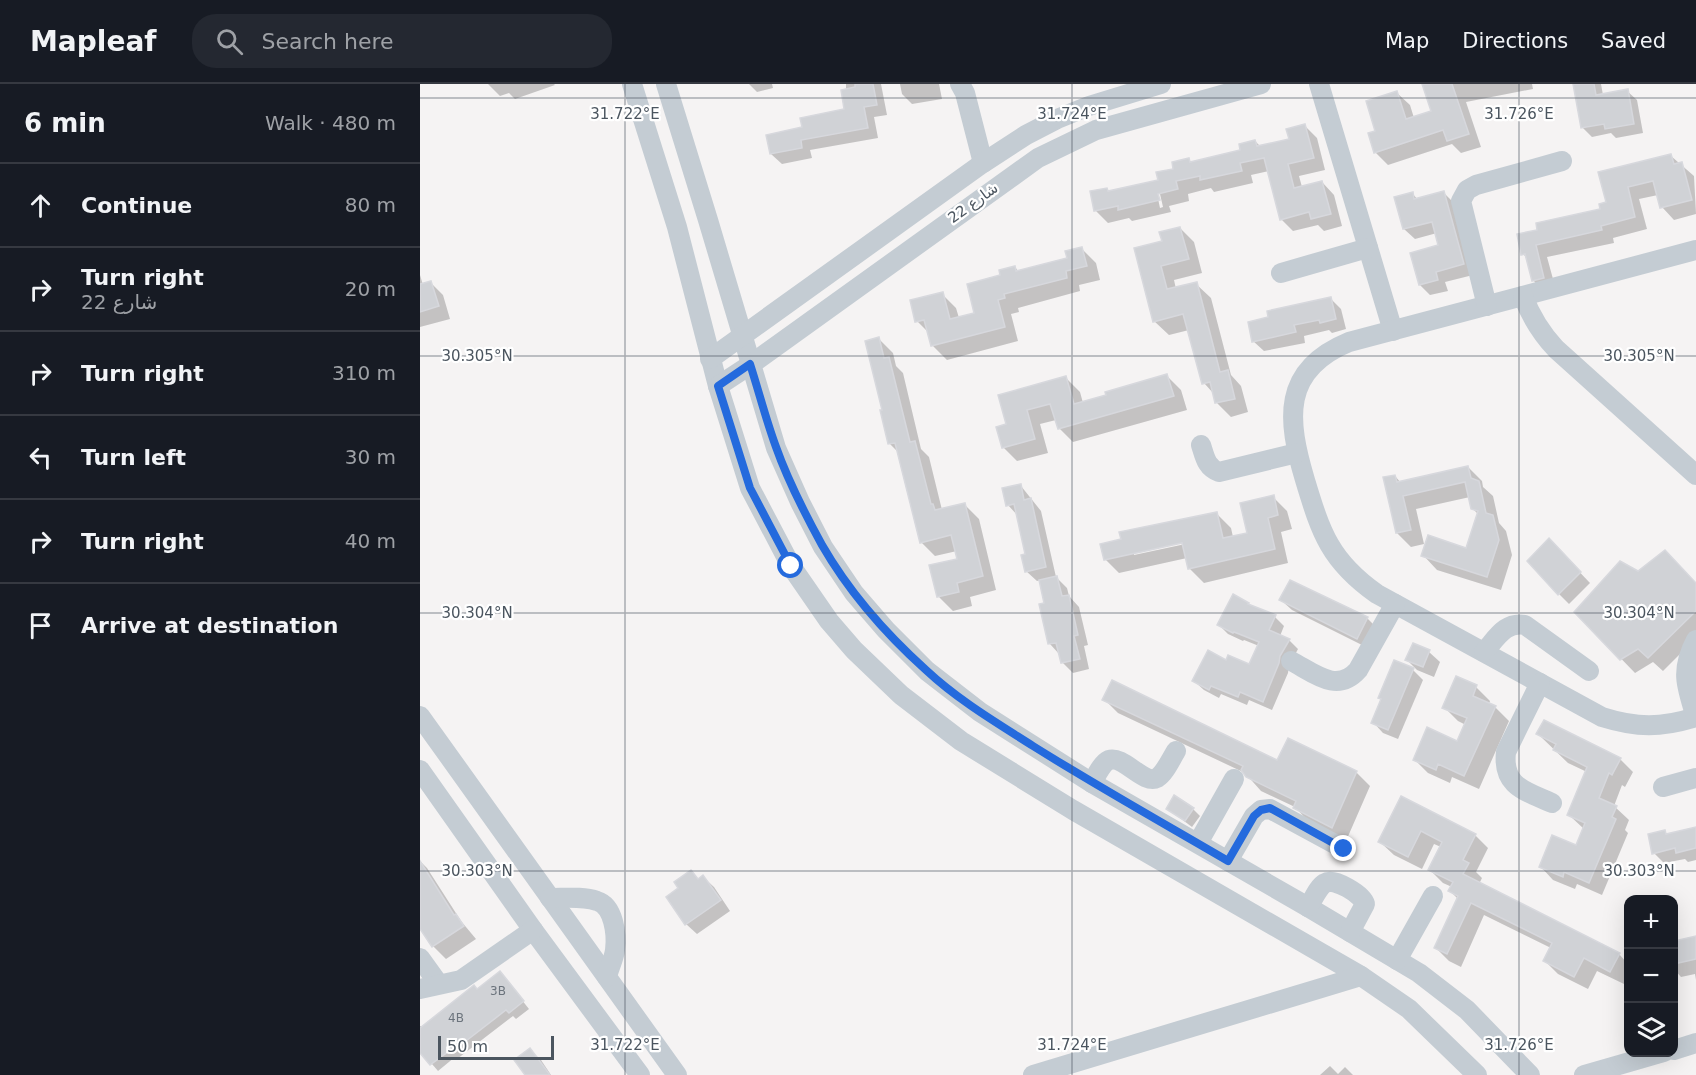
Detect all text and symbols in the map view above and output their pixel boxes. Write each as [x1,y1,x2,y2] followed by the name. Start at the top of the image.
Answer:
[192,14,612,68] search box
[30,25,156,58] text: Mapleaf
[213,25,246,58] icon: search
[261,29,394,54] text: Search here
[1385,29,1429,53] text: Map
[1462,29,1568,53] text: Directions
[1601,29,1666,53] text: Saved
[590,105,660,123] text: 31.722°E
[1037,105,1107,123] text: 31.724°E
[1484,105,1554,123] text: 31.726°E
[24,108,106,138] text: 6 min
[265,111,396,135] text: Walk · 480 m
[945,179,1001,227] street label: شارع 22
[24,189,57,222] icon: ahead
[81,193,192,218] text: Continue
[345,193,396,217] text: 80 m
[81,265,204,290] text: Turn right
[24,273,57,306] icon: right
[345,277,396,301] text: 20 m
[81,290,157,314] text: شارع 22
[441,347,513,365] text: 30.305°N
[1603,347,1675,365] text: 30.305°N
[24,357,57,390] icon: right
[81,361,204,386] text: Turn right
[332,361,396,385] text: 310 m
[24,441,57,474] icon: left
[81,445,186,470] text: Turn left
[345,445,396,469] text: 30 m
[24,525,57,558] icon: right
[81,529,204,554] text: Turn right
[345,529,396,553] text: 40 m
[777,552,803,578] route start
[441,604,513,622] text: 30.304°N
[1603,604,1675,622] text: 30.304°N
[24,609,57,642] icon: arrive
[81,613,338,638] text: Arrive at destination
[1330,835,1356,861] route end
[441,862,513,880] text: 30.303°N
[1603,862,1675,880] text: 30.303°N
[1624,895,1678,1057] map controls
[1624,895,1678,949] button: +
[1624,949,1678,1003] button: −
[490,984,506,998] house number: 3B
[1624,1003,1678,1057] button: layers
[448,1011,464,1025] house number: 4B
[438,1033,554,1060] scale bar
[590,1036,660,1054] text: 31.722°E
[1037,1036,1107,1054] text: 31.724°E
[1484,1036,1554,1054] text: 31.726°E
[447,1037,488,1056] text: 50 m

